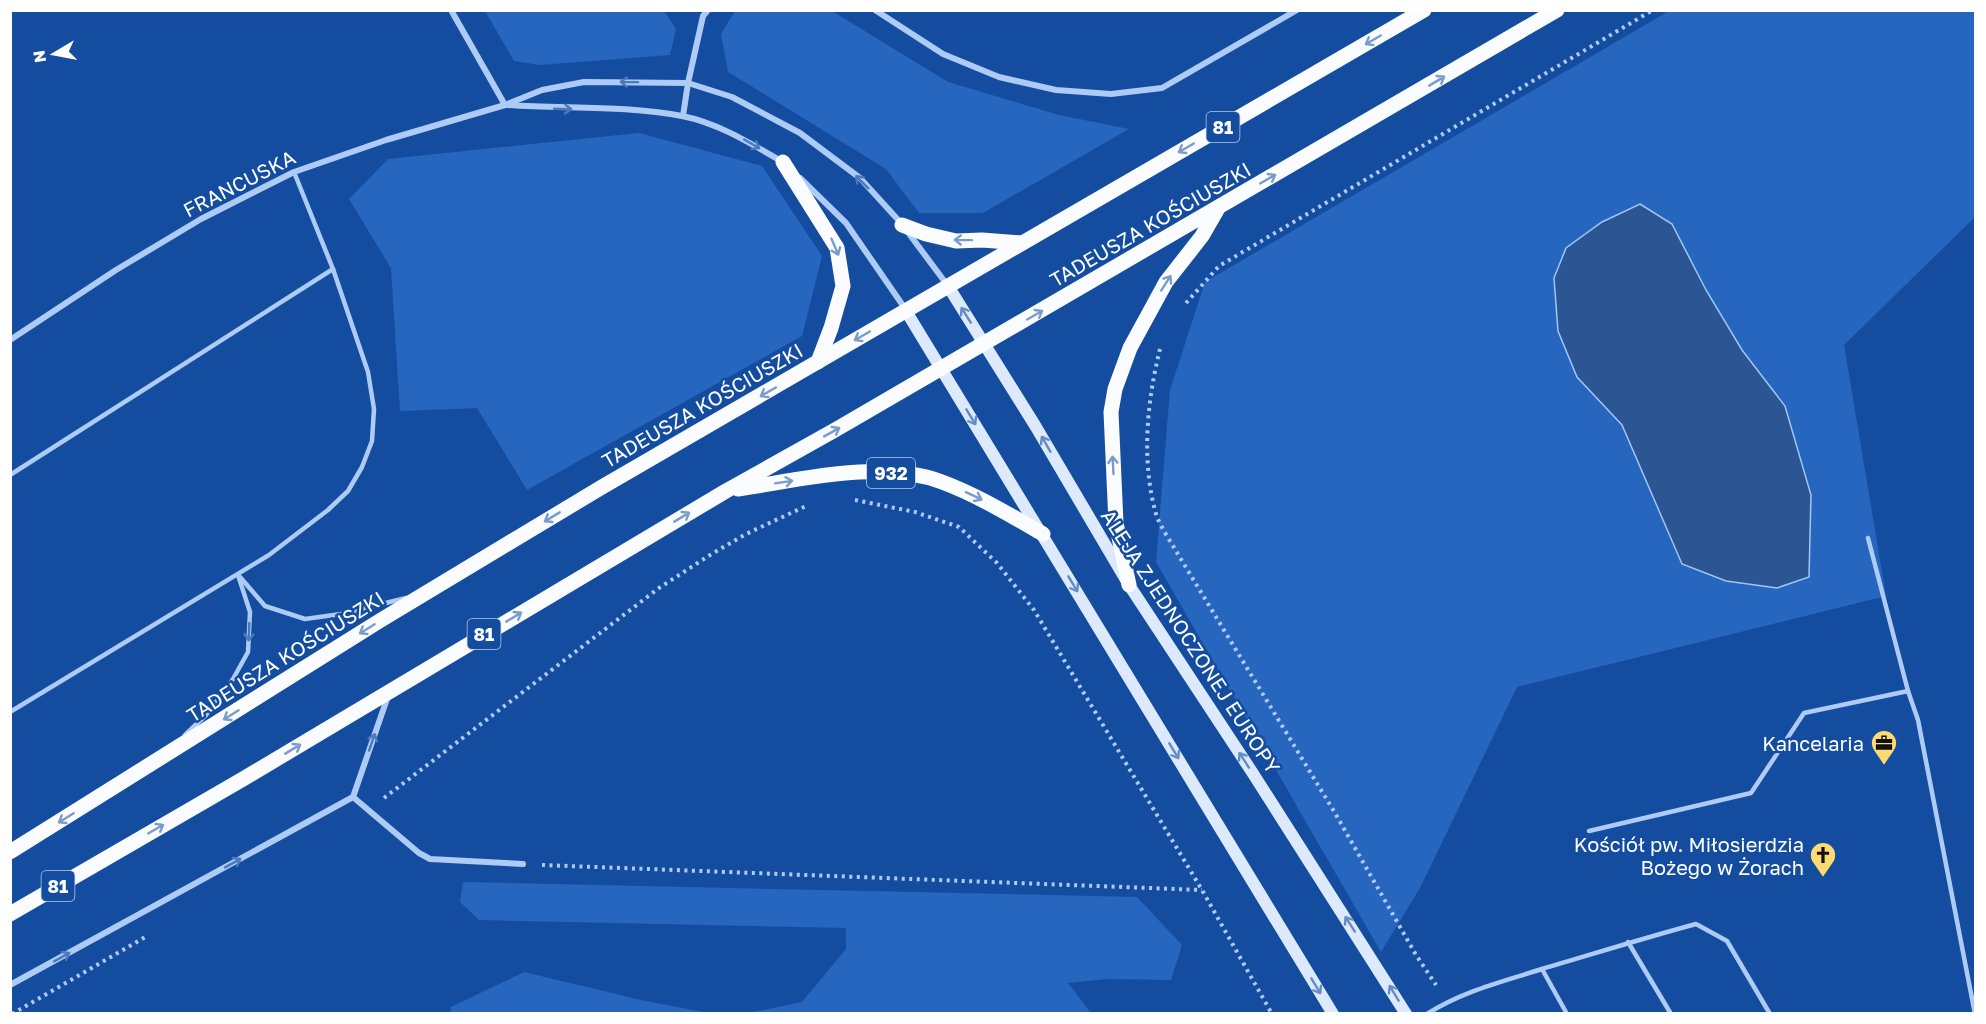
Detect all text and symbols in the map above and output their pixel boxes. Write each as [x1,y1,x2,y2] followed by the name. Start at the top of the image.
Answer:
[24,24,84,84] north arrow
[1365,34,1382,46] one-way arrow
[28,49,50,64] text: N
[1428,75,1445,87] one-way arrow
[620,76,640,88] one-way arrow
[553,103,573,114] one-way arrow
[1206,112,1240,142] road number: 81
[743,138,760,150] one-way arrow
[1178,143,1196,154] one-way arrow
[179,144,299,222] street label: FRANCUSKA
[1045,157,1255,291] street label: TADEUSZA KOŚCIUSZKI
[1259,173,1276,185] one-way arrow
[855,174,870,189] one-way arrow
[954,234,974,246] one-way arrow
[830,238,841,256] one-way arrow
[1160,275,1172,291] one-way arrow
[960,307,972,324] one-way arrow
[1026,308,1043,320] one-way arrow
[854,331,871,343] one-way arrow
[597,338,807,472] street label: TADEUSZA KOŚCIUSZKI
[760,386,777,398] one-way arrow
[966,408,978,425] one-way arrow
[823,426,840,438] one-way arrow
[1039,436,1051,453] one-way arrow
[1107,456,1118,476] one-way arrow
[867,458,915,488] road number: 932
[774,477,793,488] one-way arrow
[965,491,983,502] one-way arrow
[1097,505,1285,778] street label: ALEJA ZJEDNOCZONEJ EUROPY
[543,511,560,524] one-way arrow
[673,511,690,523] one-way arrow
[1068,575,1080,592] one-way arrow
[182,585,388,727] street label: TADEUSZA KOŚCIUSZKI
[505,610,522,622] one-way arrow
[468,619,500,649] road number: 81
[243,622,255,642] one-way arrow
[359,624,376,636] one-way arrow
[223,709,240,721] one-way arrow
[1869,728,1899,766] office icon: Kancelaria
[1762,731,1864,755] place label: Kancelaria
[368,733,379,752] one-way arrow
[284,742,301,754] one-way arrow
[1169,742,1181,759] one-way arrow
[1238,752,1250,769] one-way arrow
[58,812,75,824] one-way arrow
[147,823,164,835] one-way arrow
[1574,832,1804,879] place label: Kościół pw. Miłosierdzia Bożego w Żorach
[1808,840,1838,878] church icon: Kościół pw. Miłosierdzia Bożego w Żorach
[224,857,241,869] one-way arrow
[42,871,74,901] road number: 81
[1343,916,1355,933] one-way arrow
[53,950,70,962] one-way arrow
[1311,977,1323,994] one-way arrow
[1387,985,1399,1002] one-way arrow

